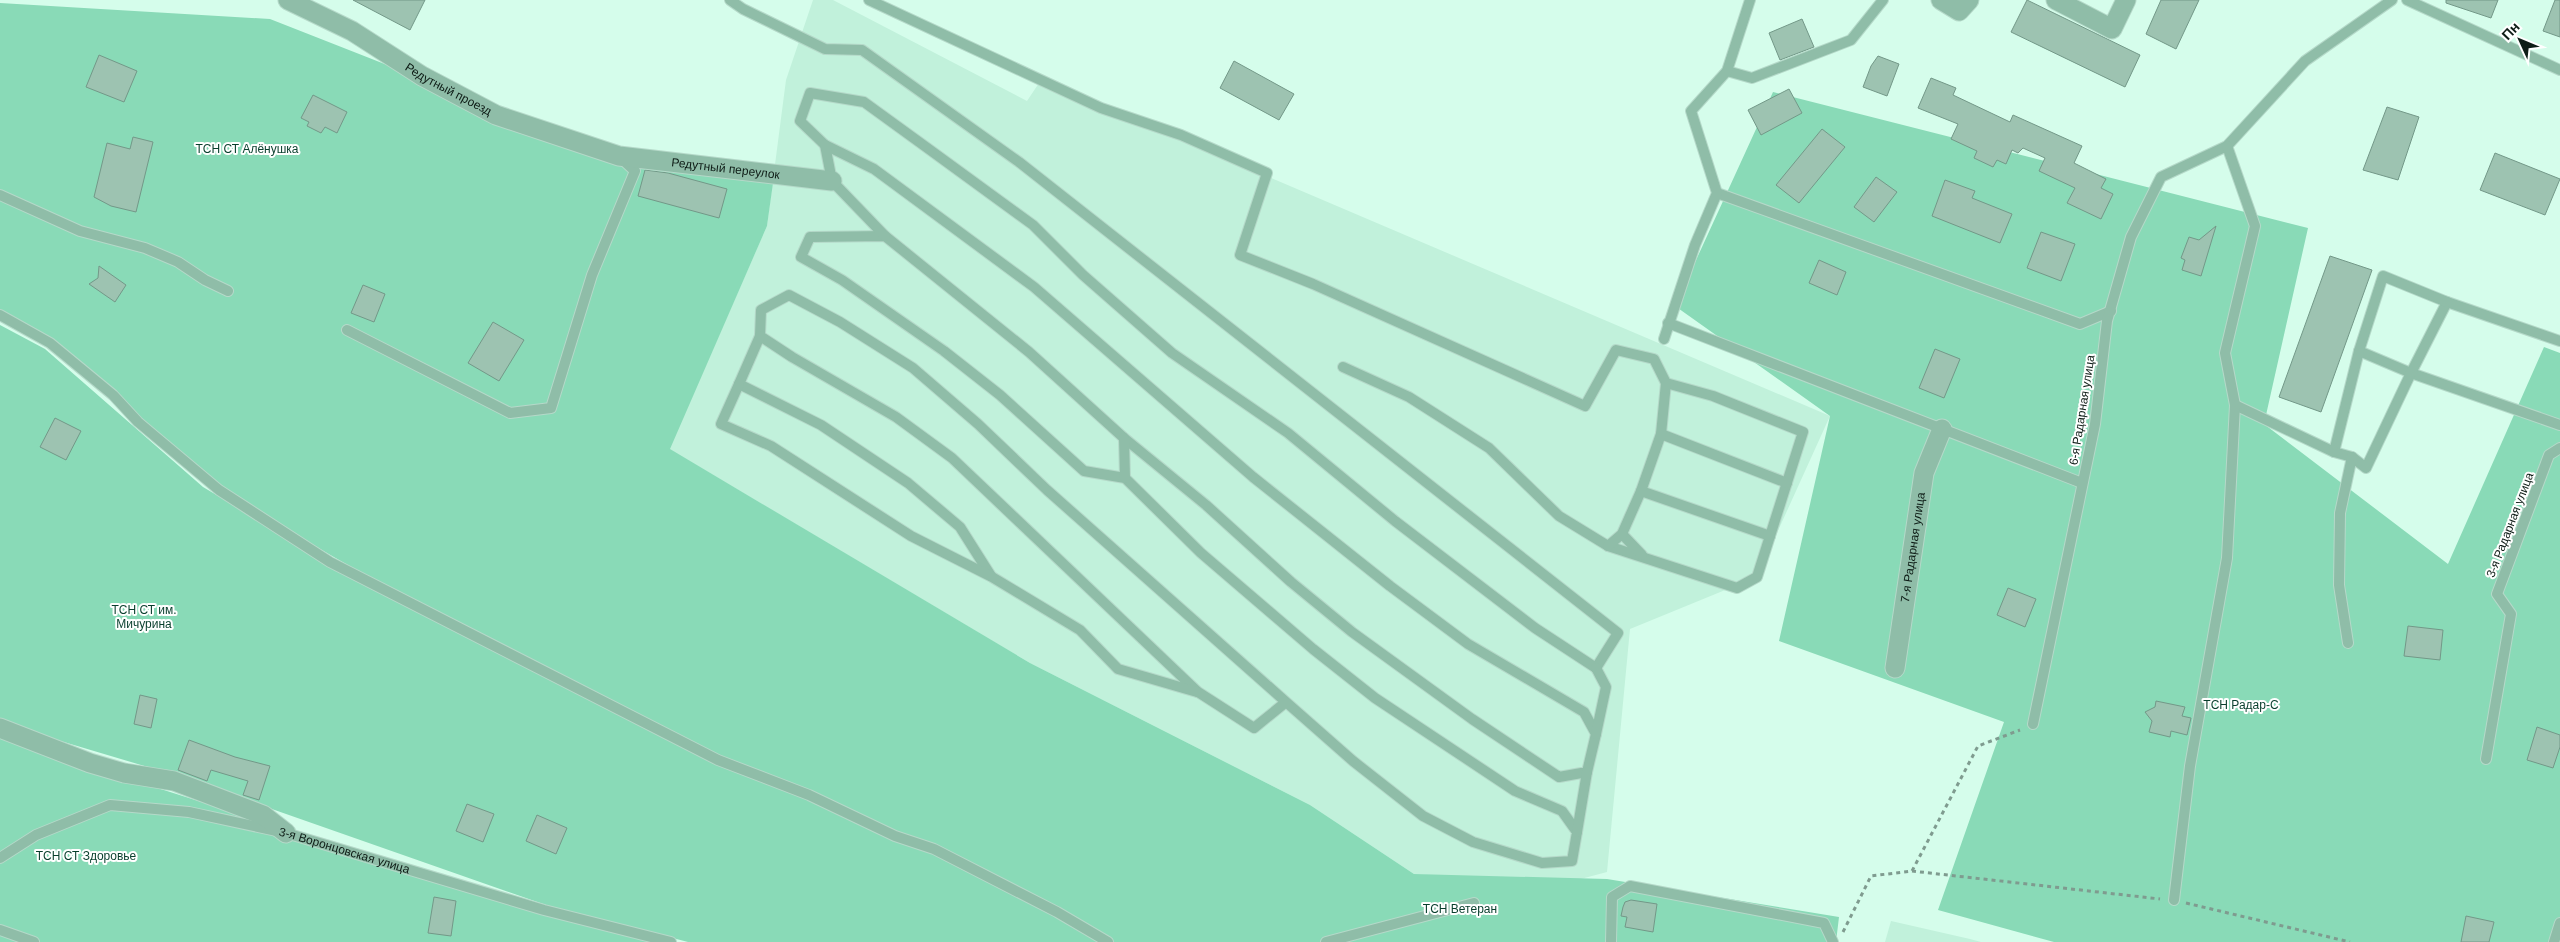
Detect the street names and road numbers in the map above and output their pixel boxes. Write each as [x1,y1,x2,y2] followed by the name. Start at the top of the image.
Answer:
[403,60,494,118] street label: Редутный проезд
[671,155,781,182] street label: Редутный переулок
[2066,354,2098,466] street label: 6-я Радарная улица
[2484,470,2537,579] street label: 3-я Радарная улица
[1898,491,1928,603] street label: 7-я Радарная улица
[278,825,412,877] street label: 3-я Воронцовская улица

